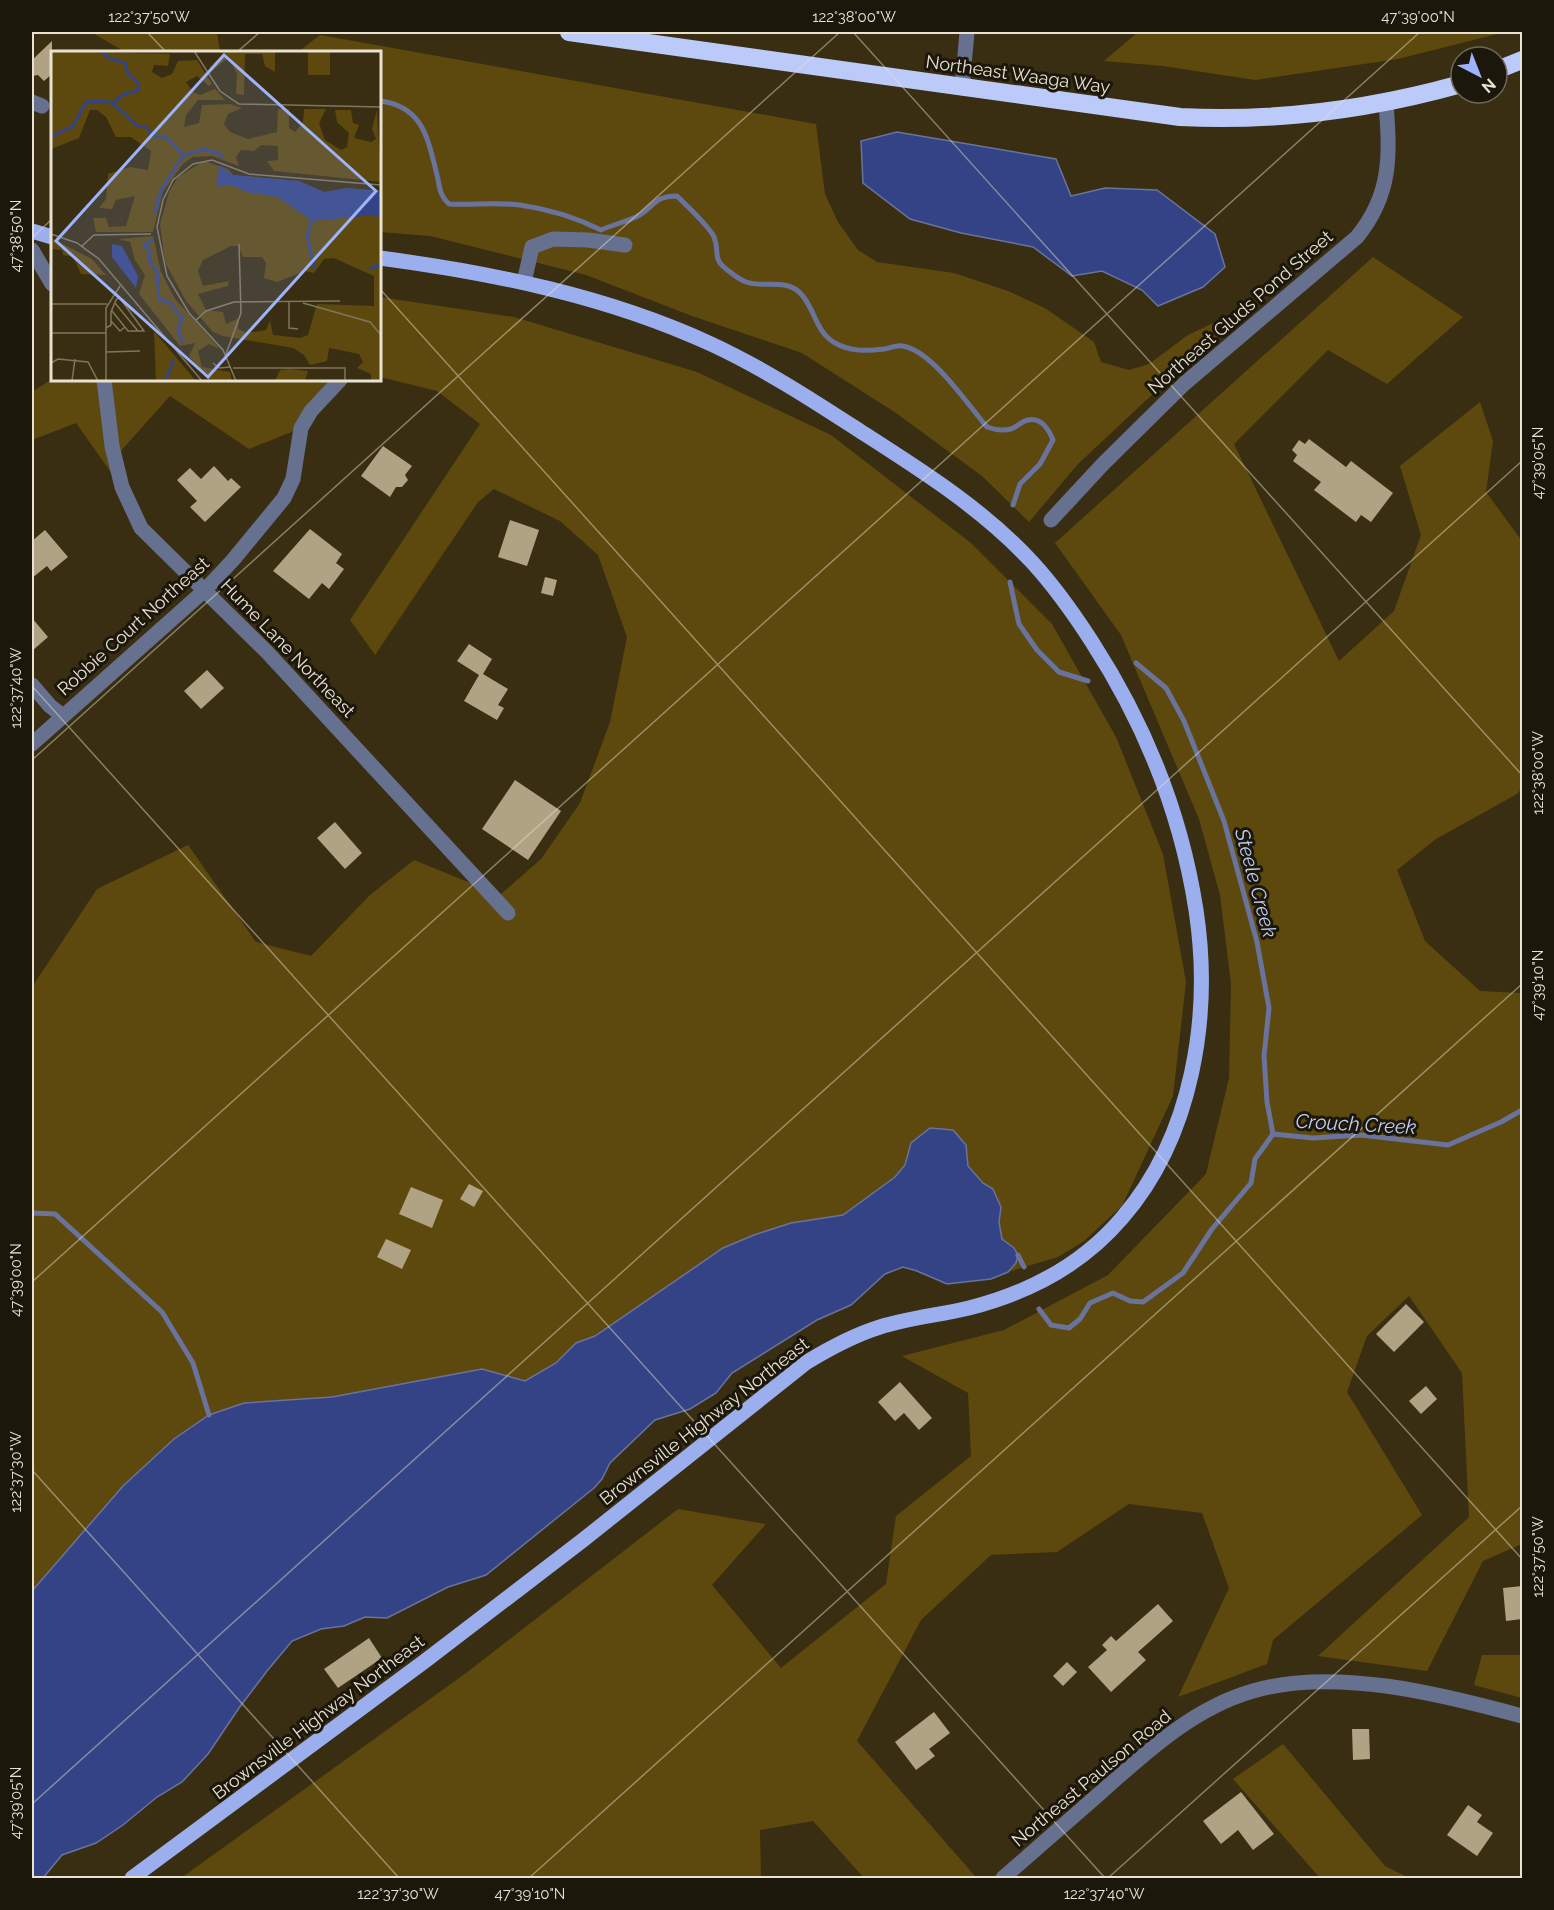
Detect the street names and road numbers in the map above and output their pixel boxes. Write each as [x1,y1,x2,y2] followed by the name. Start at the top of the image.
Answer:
[924,51,1112,97] street label: Northeast Waaga Way
[1143,226,1337,398] street label: Northeast Gluds Pond Street
[53,552,213,700] street label: Robbie Court Northeast
[217,575,359,721] street label: Hume Lane Northeast
[595,1333,813,1509] street label: Brownsville Highway Northeast
[208,1631,428,1803] street label: Brownsville Highway Northeast
[1007,1705,1175,1851] street label: Northeast Paulson Road

